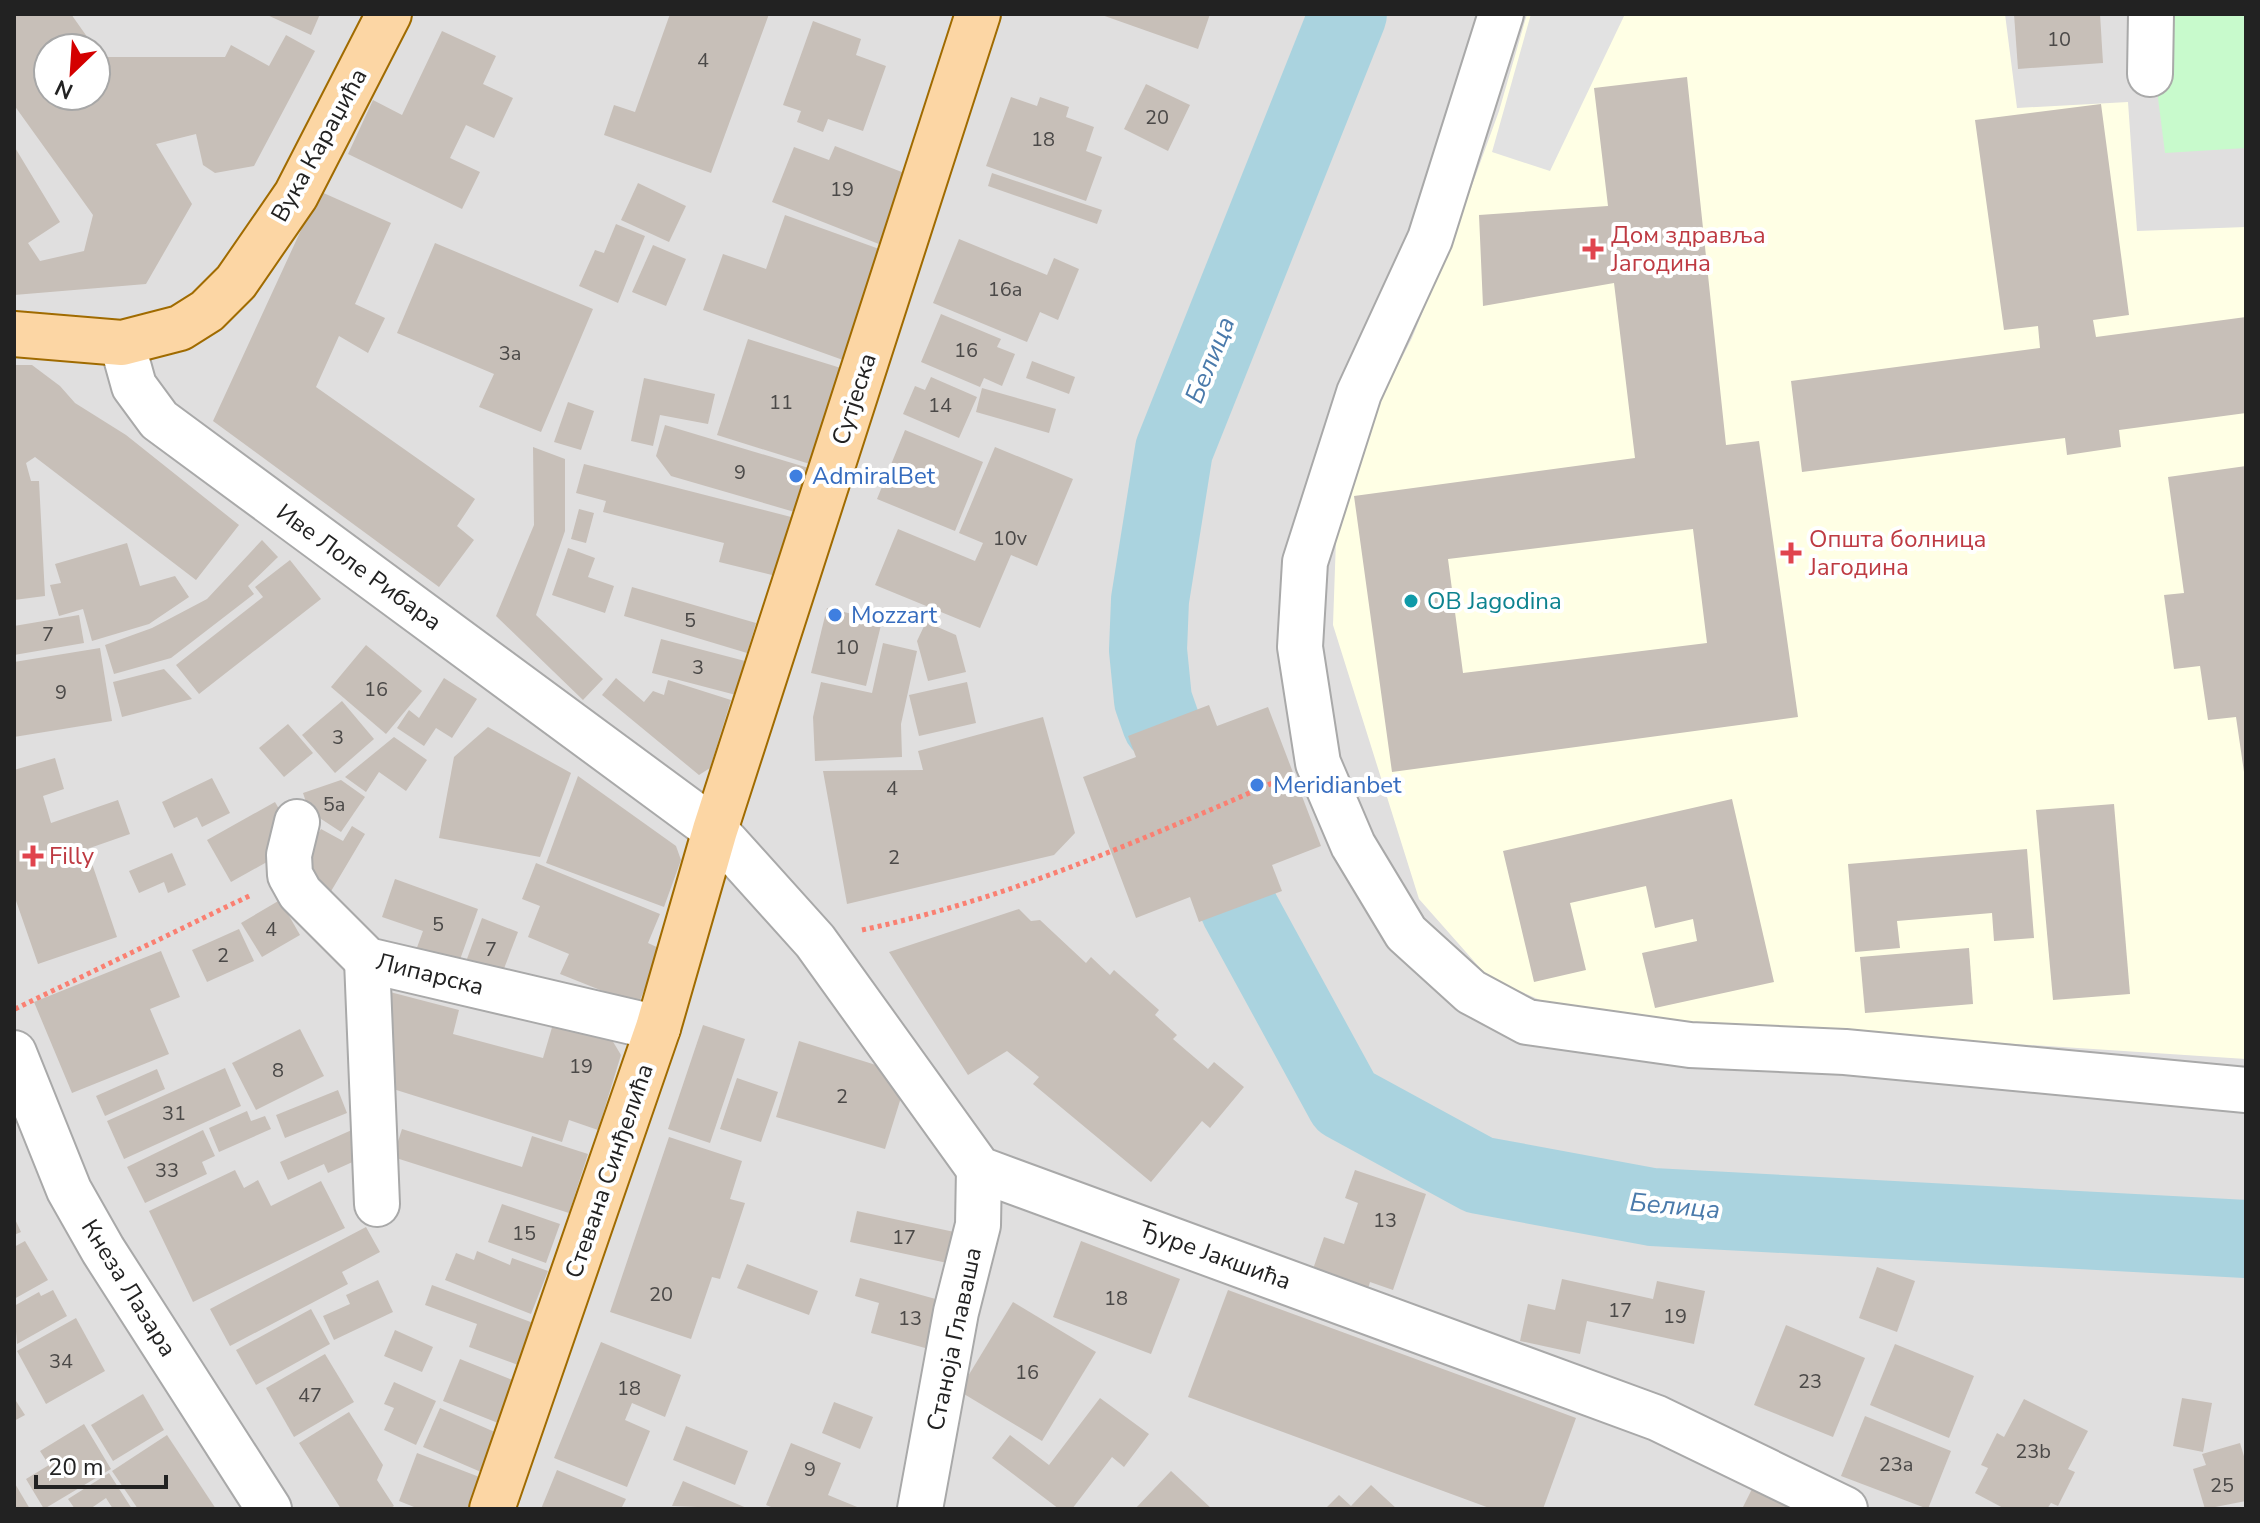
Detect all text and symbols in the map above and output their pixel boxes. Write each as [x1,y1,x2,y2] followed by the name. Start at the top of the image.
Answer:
[2047,26,2071,53] house number: 10
[32,32,112,112] north arrow
[697,47,709,74] house number: 4
[264,63,374,227] street label: Вука Караџића
[50,72,78,106] text: N
[1145,104,1169,131] house number: 20
[1031,126,1055,153] house number: 18
[830,176,854,203] house number: 19
[1610,219,1766,279] place label: Дом здравља Јагодина
[1582,238,1604,260] marker: Дом здравља Јагодина
[988,276,1022,303] house number: 16a
[1177,311,1243,409] water label: Белица
[954,337,978,364] house number: 16
[499,340,521,367] house number: 3a
[824,349,884,449] street label: Сутјеска
[769,389,793,416] house number: 11
[928,392,952,419] house number: 14
[734,459,746,486] house number: 9
[812,460,936,492] place label: AdmiralBet
[787,467,805,485] marker: AdmiralBet
[270,496,448,638] street label: Иве Лоле Рибара
[1808,523,1986,583] place label: Општа болница Јагодина
[993,525,1028,552] house number: 10v
[1780,542,1802,564] marker: Општа болница Јагодина
[1427,585,1562,617] place label: OB Jagodina
[1402,592,1420,610] marker: OB Jagodina
[851,599,938,631] place label: Mozzart
[826,606,844,624] marker: Mozzart
[684,607,696,634] house number: 5
[42,621,54,648] house number: 7
[835,634,859,661] house number: 10
[692,654,704,681] house number: 3
[364,676,388,703] house number: 16
[55,679,67,706] house number: 9
[332,724,344,751] house number: 3
[1273,769,1402,801] place label: Meridianbet
[886,775,898,802] house number: 4
[1248,776,1266,794] marker: Meridianbet
[323,791,345,818] house number: 5a
[49,840,95,872] place label: Filly
[888,844,900,871] house number: 2
[24,847,42,865] marker: Filly
[432,911,444,938] house number: 5
[265,916,277,943] house number: 4
[485,936,497,963] house number: 7
[217,942,229,969] house number: 2
[373,945,487,1003] street label: Липарска
[569,1053,593,1080] house number: 19
[272,1057,284,1084] house number: 8
[557,1060,661,1282] street label: Стевана Синђелића
[836,1083,848,1110] house number: 2
[162,1100,186,1127] house number: 31
[155,1157,179,1184] house number: 33
[1628,1185,1722,1227] water label: Белица
[1373,1207,1397,1234] house number: 13
[74,1213,184,1363] street label: Кнеза Лазара
[1135,1213,1295,1297] street label: Ђуре Јакшића
[512,1220,536,1247] house number: 15
[892,1224,916,1251] house number: 17
[919,1244,989,1434] street label: Станоја Главаша
[649,1281,673,1308] house number: 20
[1104,1285,1128,1312] house number: 18
[1608,1297,1632,1324] house number: 17
[1663,1303,1687,1330] house number: 19
[898,1305,922,1332] house number: 13
[49,1348,73,1375] house number: 34
[1015,1359,1039,1386] house number: 16
[1798,1368,1822,1395] house number: 23
[617,1375,641,1402] house number: 18
[298,1382,322,1409] house number: 47
[2015,1438,2051,1465] house number: 23b
[36,1439,166,1489] scale bar
[48,1451,104,1483] text: 20 m
[1879,1451,1913,1478] house number: 23a
[804,1456,816,1483] house number: 9
[2210,1472,2234,1499] house number: 25

